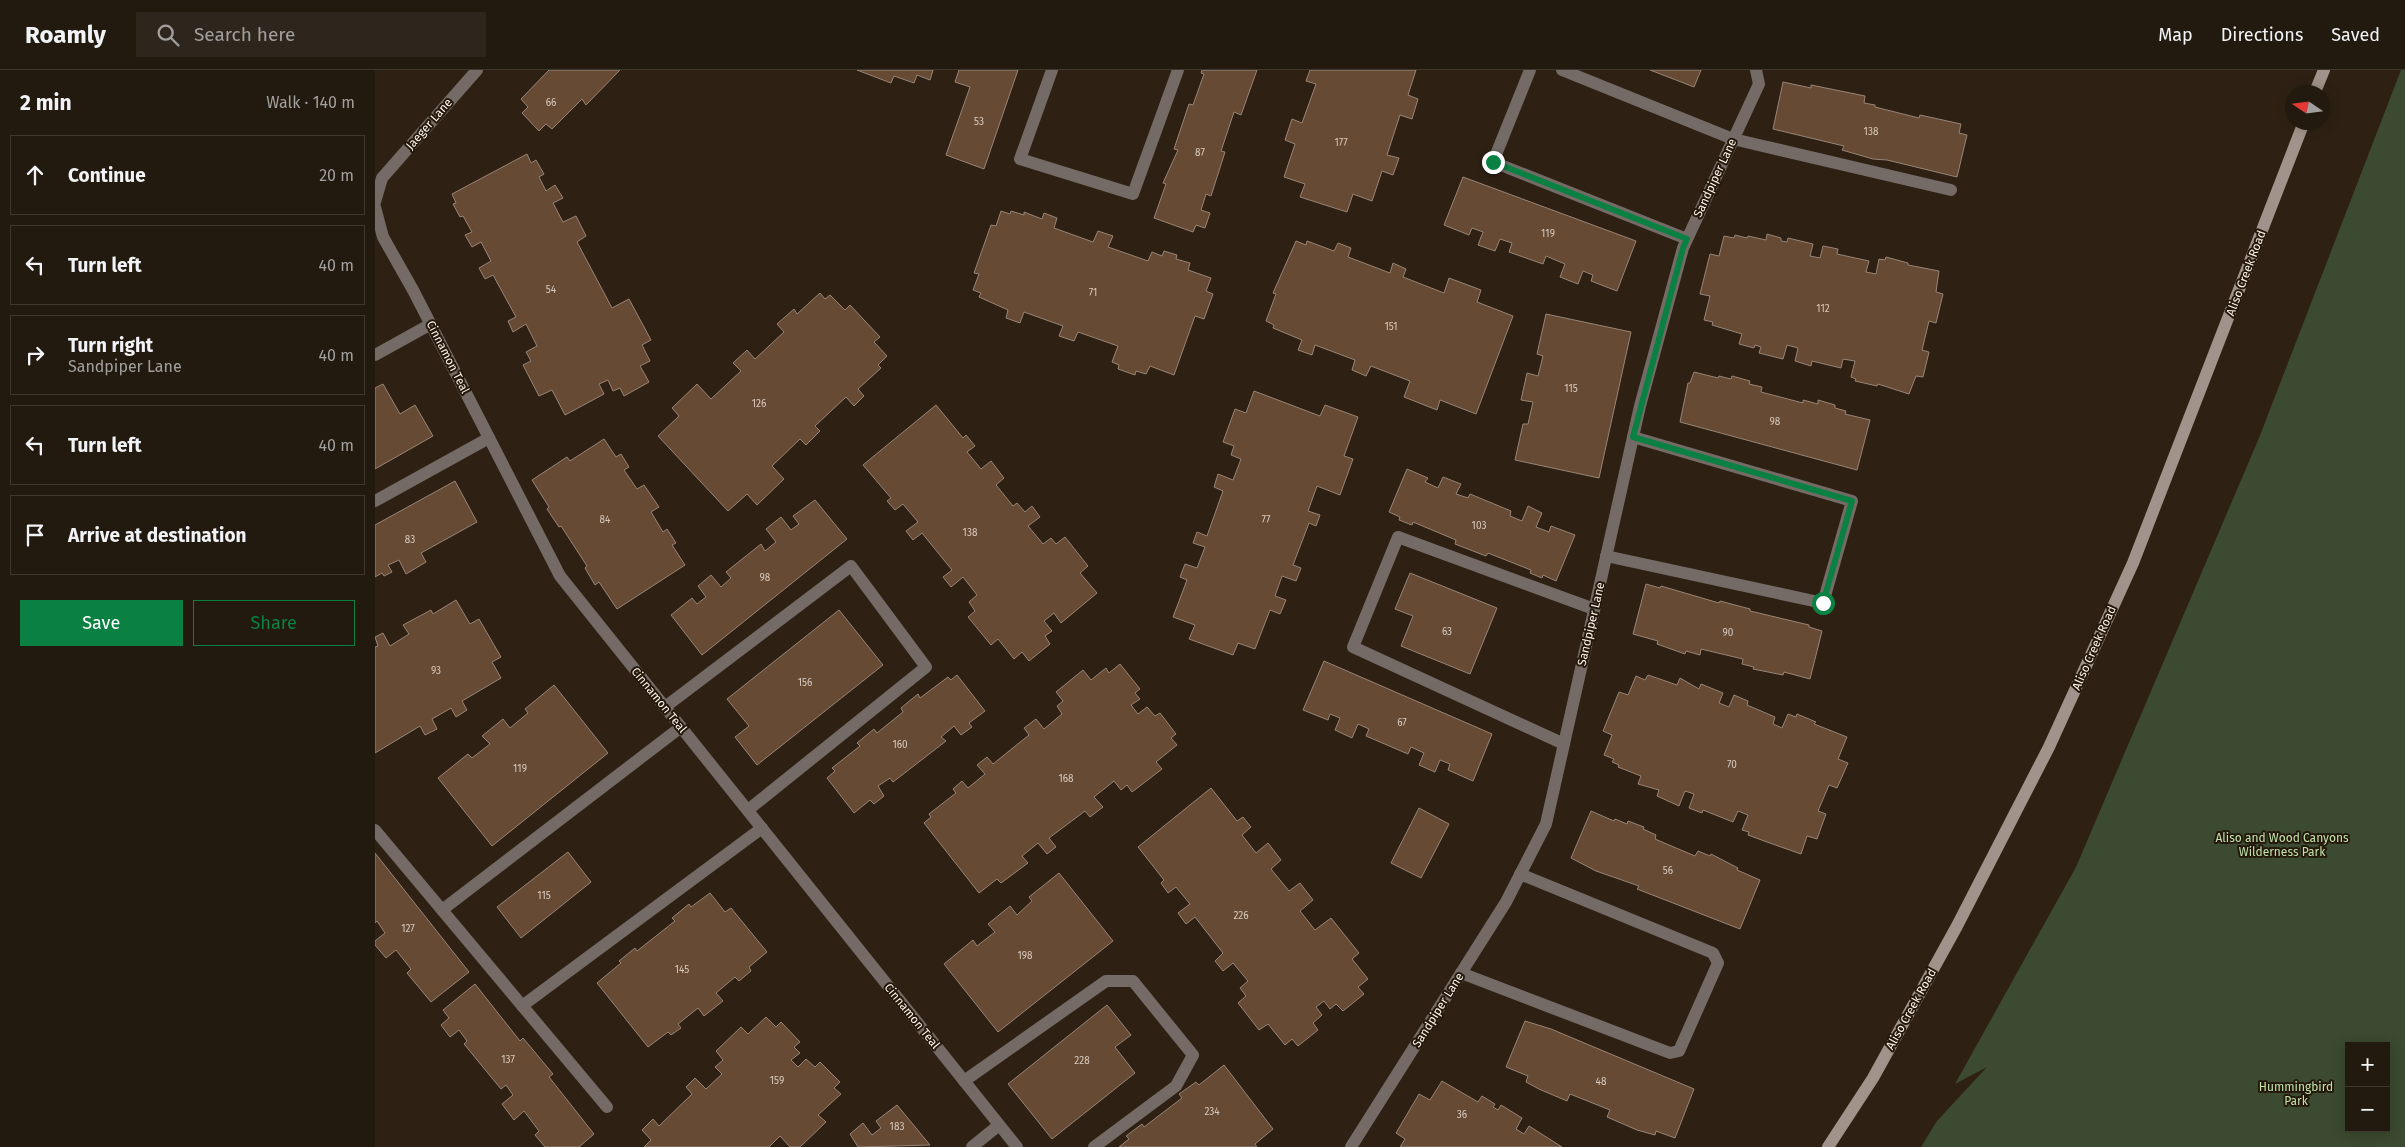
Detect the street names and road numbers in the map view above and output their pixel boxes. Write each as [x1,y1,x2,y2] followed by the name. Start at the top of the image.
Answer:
[403,96,455,152] street label: Jaeger Lane
[1691,136,1739,220] street label: Sandpiper Lane
[2223,228,2269,318] street label: Aliso Creek Road
[424,318,473,396] street label: Cinnamon Teal
[1575,581,1607,667] street label: Sandpiper Lane
[2069,604,2119,692] street label: Aliso Creek Road
[628,664,690,736] street label: Cinnamon Teal
[1883,966,1939,1052] street label: Aliso Creek Road
[1409,970,1467,1050] street label: Sandpiper Lane
[881,980,943,1052] street label: Cinnamon Teal

